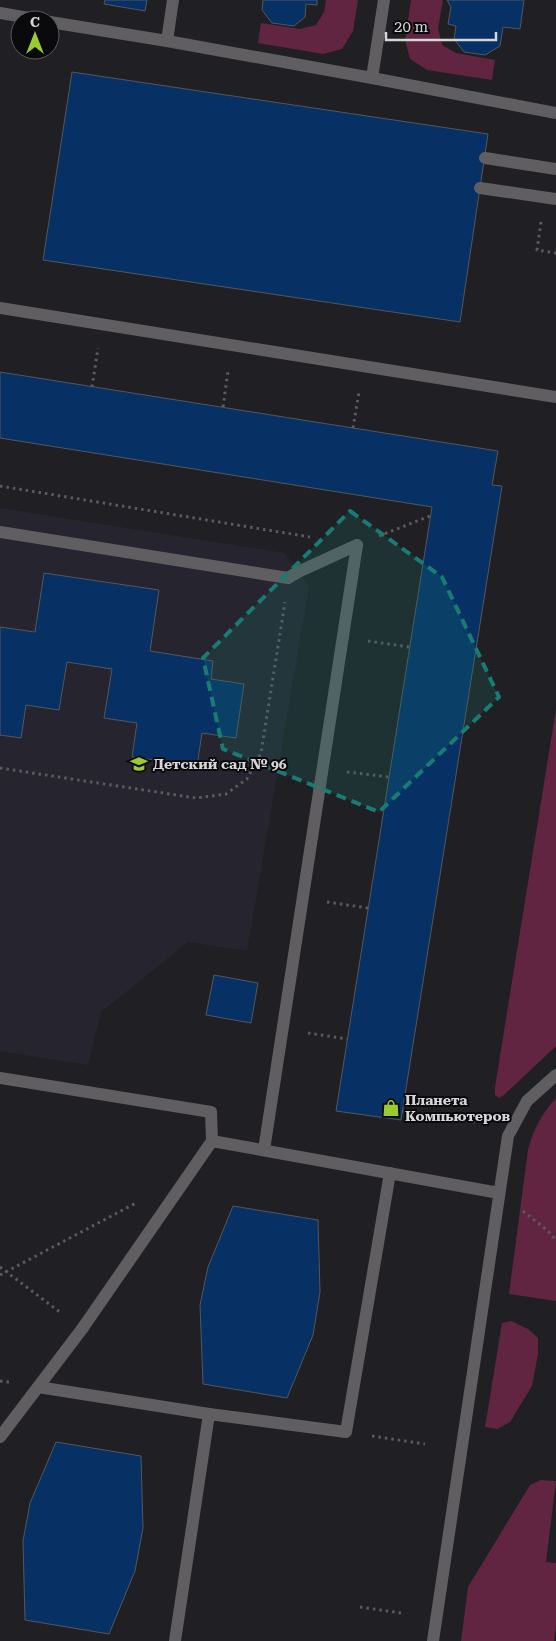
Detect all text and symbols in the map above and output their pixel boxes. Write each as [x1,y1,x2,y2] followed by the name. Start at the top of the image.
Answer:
[10,10,60,60] north arrow
[386,10,496,42] scale bar
[30,14,40,30] text: С
[394,18,429,36] text: 20 m
[129,754,149,774] school or university icon: Детский сад № 96
[153,756,287,772] place label: Детский сад № 96
[405,1092,511,1124] place label: Планета Компьютеров
[381,1098,401,1118] shop icon: Планета Компьютеров

